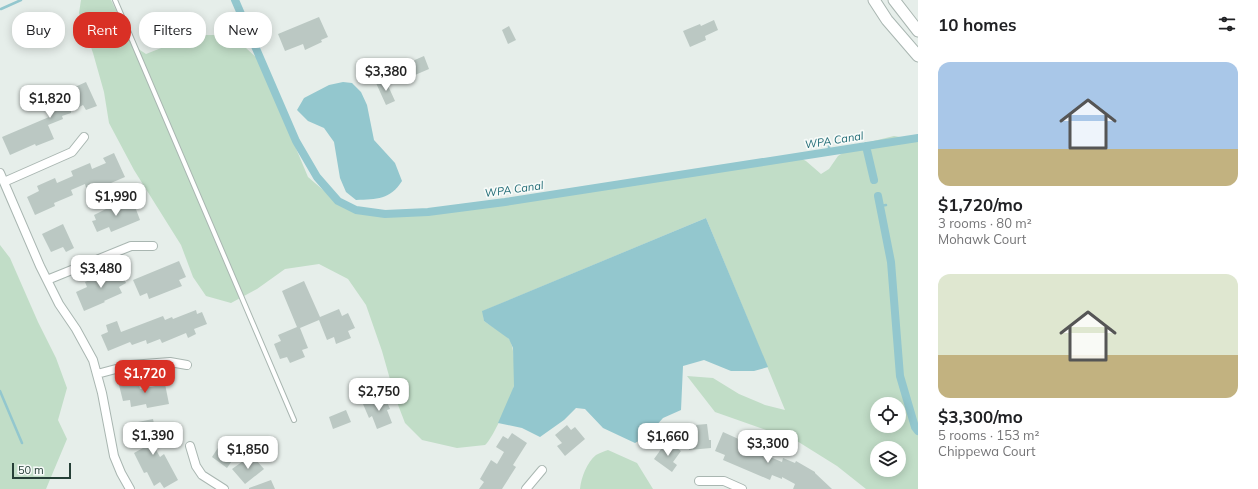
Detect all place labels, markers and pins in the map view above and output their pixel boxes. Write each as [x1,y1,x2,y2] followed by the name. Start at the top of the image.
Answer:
[353,58,419,92] pin: $3,380
[17,85,83,119] pin: $1,820
[83,183,149,217] pin: $1,990
[68,255,134,289] pin: $3,480
[112,360,178,394] pin: $1,720
[346,378,412,412] pin: $2,750
[120,422,186,456] pin: $1,390
[635,423,701,457] pin: $1,660
[735,430,801,464] pin: $3,300
[215,436,281,470] pin: $1,850

